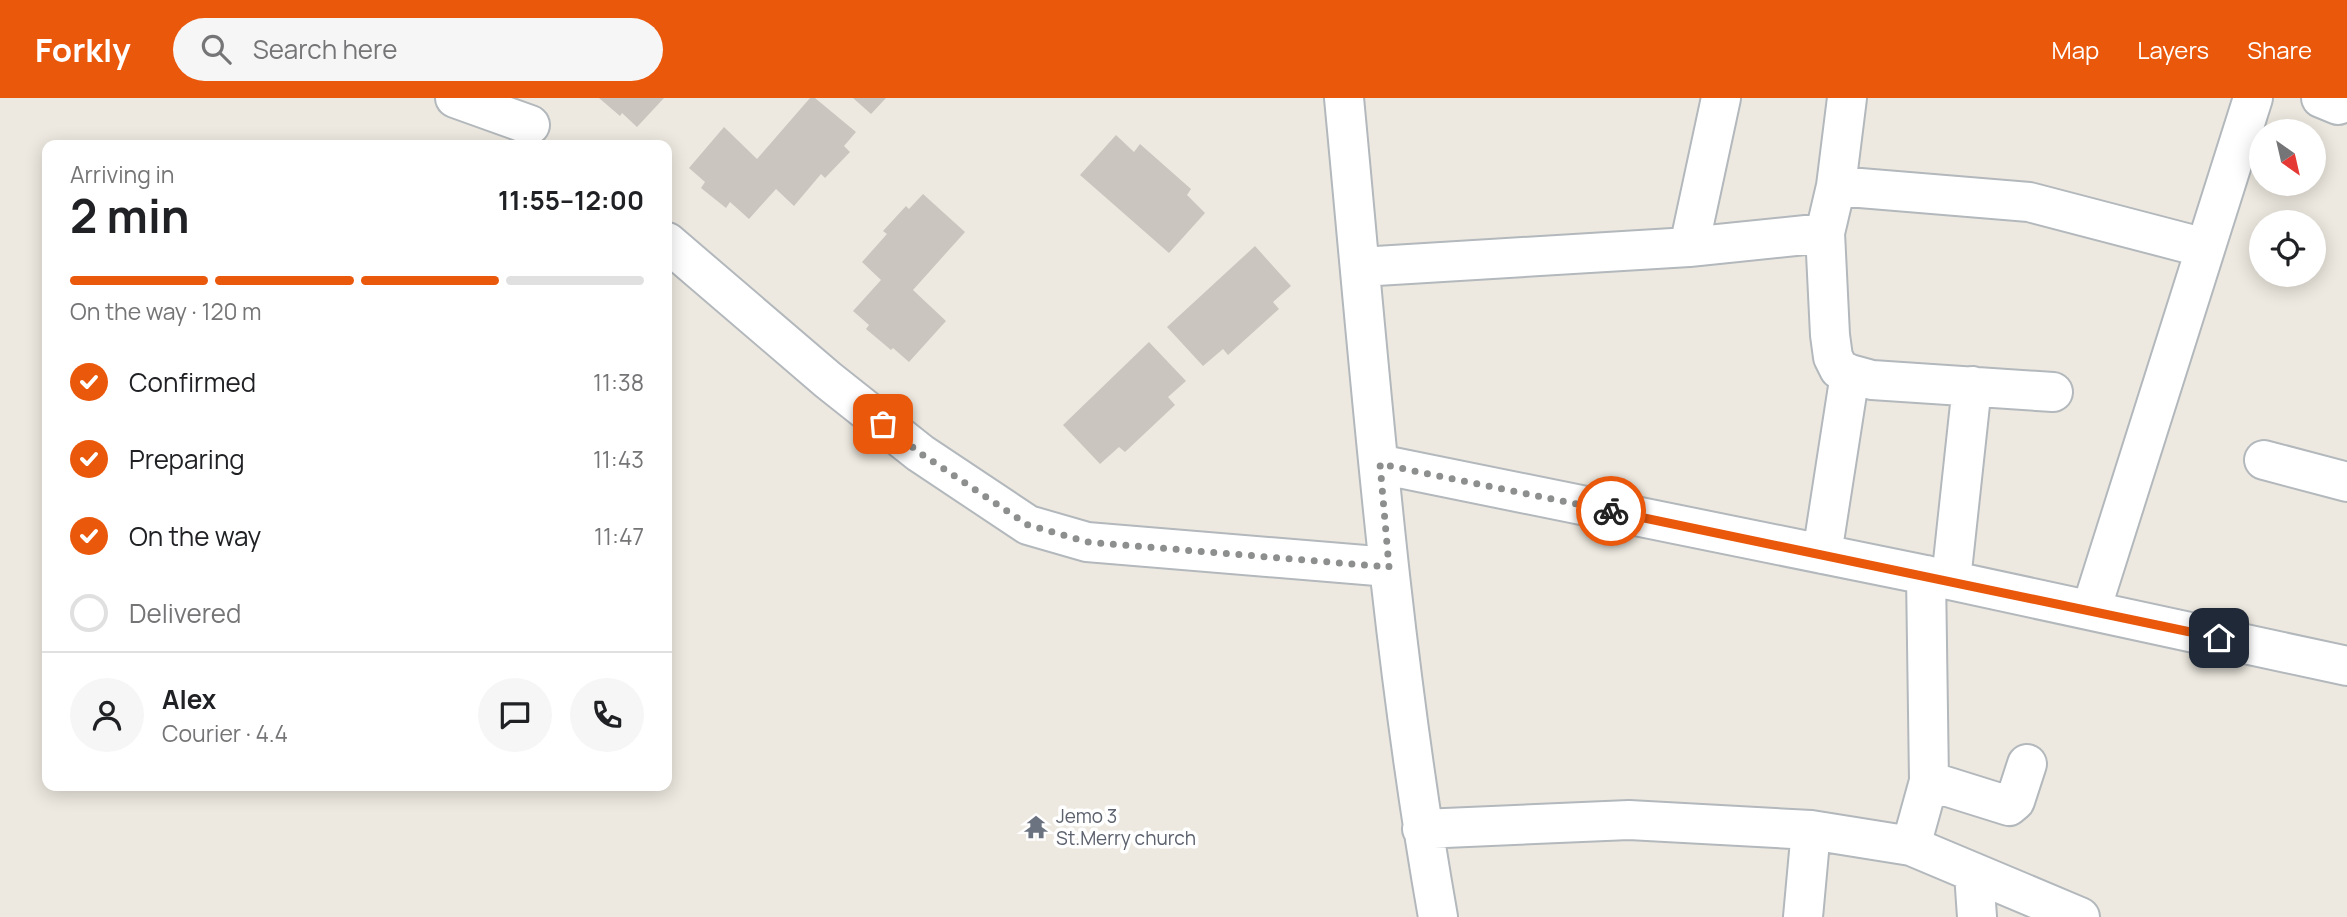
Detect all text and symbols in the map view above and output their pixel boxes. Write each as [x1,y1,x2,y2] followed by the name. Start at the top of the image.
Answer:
[173,18,663,81] search box
[35,27,131,72] text: Forkly
[197,30,235,68] icon: search
[253,31,397,67] text: Search here
[2052,33,2099,66] text: Map
[2137,33,2209,66] text: Layers
[2247,33,2312,66] text: Share
[2249,119,2326,196] north arrow
[2249,119,2326,287] map controls
[70,158,175,190] text: Arriving in
[498,182,644,218] text: 11:55–12:00
[70,184,190,247] text: 2 min
[2249,210,2326,287] button: locate
[70,295,262,327] text: On the way · 120 m
[70,363,108,401] icon: check
[129,364,256,400] text: Confirmed
[593,366,644,398] text: 11:38
[853,394,913,454] pin
[864,405,902,443] icon: bag
[70,440,108,478] icon: check
[129,441,245,477] text: Preparing
[593,443,644,475] text: 11:43
[1576,476,1646,546] courier
[1592,492,1630,530] icon: bike
[70,517,108,555] icon: check
[129,518,261,554] text: On the way
[594,520,644,552] text: 11:47
[129,595,241,631] text: Delivered
[2189,608,2249,668] pin
[2200,619,2238,657] icon: home
[70,678,144,752] button: person
[478,678,552,752] button: chat
[570,678,644,752] button: phone
[162,681,216,717] text: Alex
[162,717,288,749] text: Courier · 4.4
[1056,803,1196,851] place label: Jemo 3 St.Merry church
[1022,813,1050,841] temple icon: Jemo 3 St.Merry church

